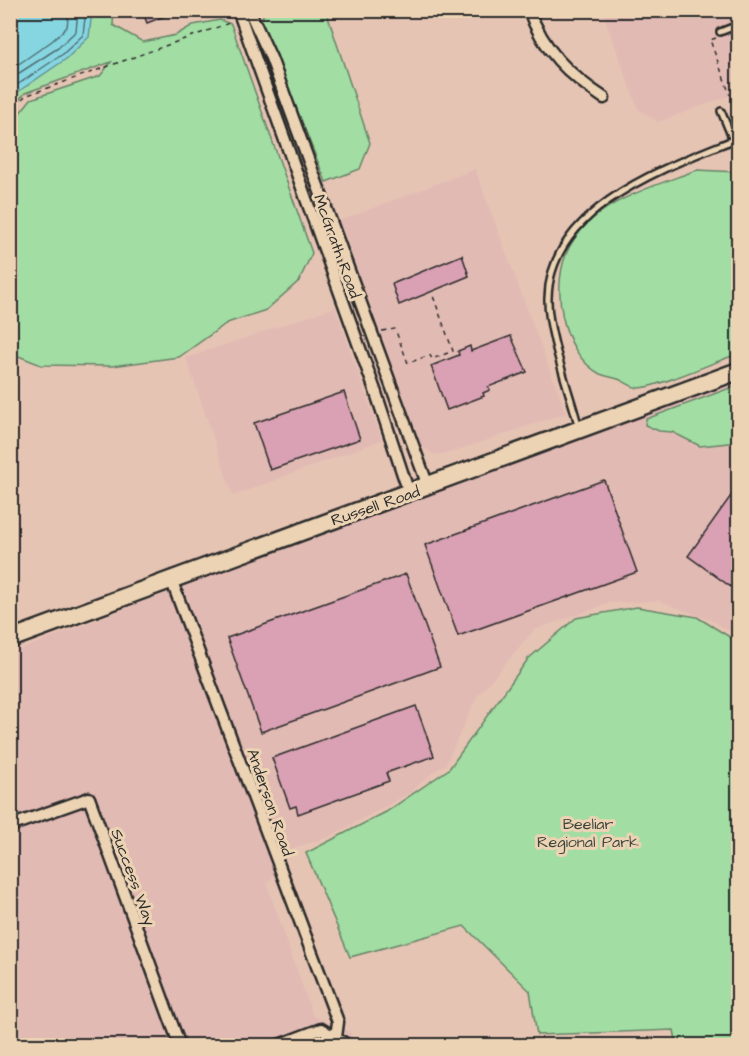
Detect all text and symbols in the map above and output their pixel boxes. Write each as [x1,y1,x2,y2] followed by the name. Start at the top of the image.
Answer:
[308,191,366,301] street label: McGrath Road
[328,480,423,531] street label: Russell Road
[241,746,299,859] street label: Anderson Road
[537,813,639,854] park label: Beeliar Regional Park
[104,826,161,929] street label: Success Way

